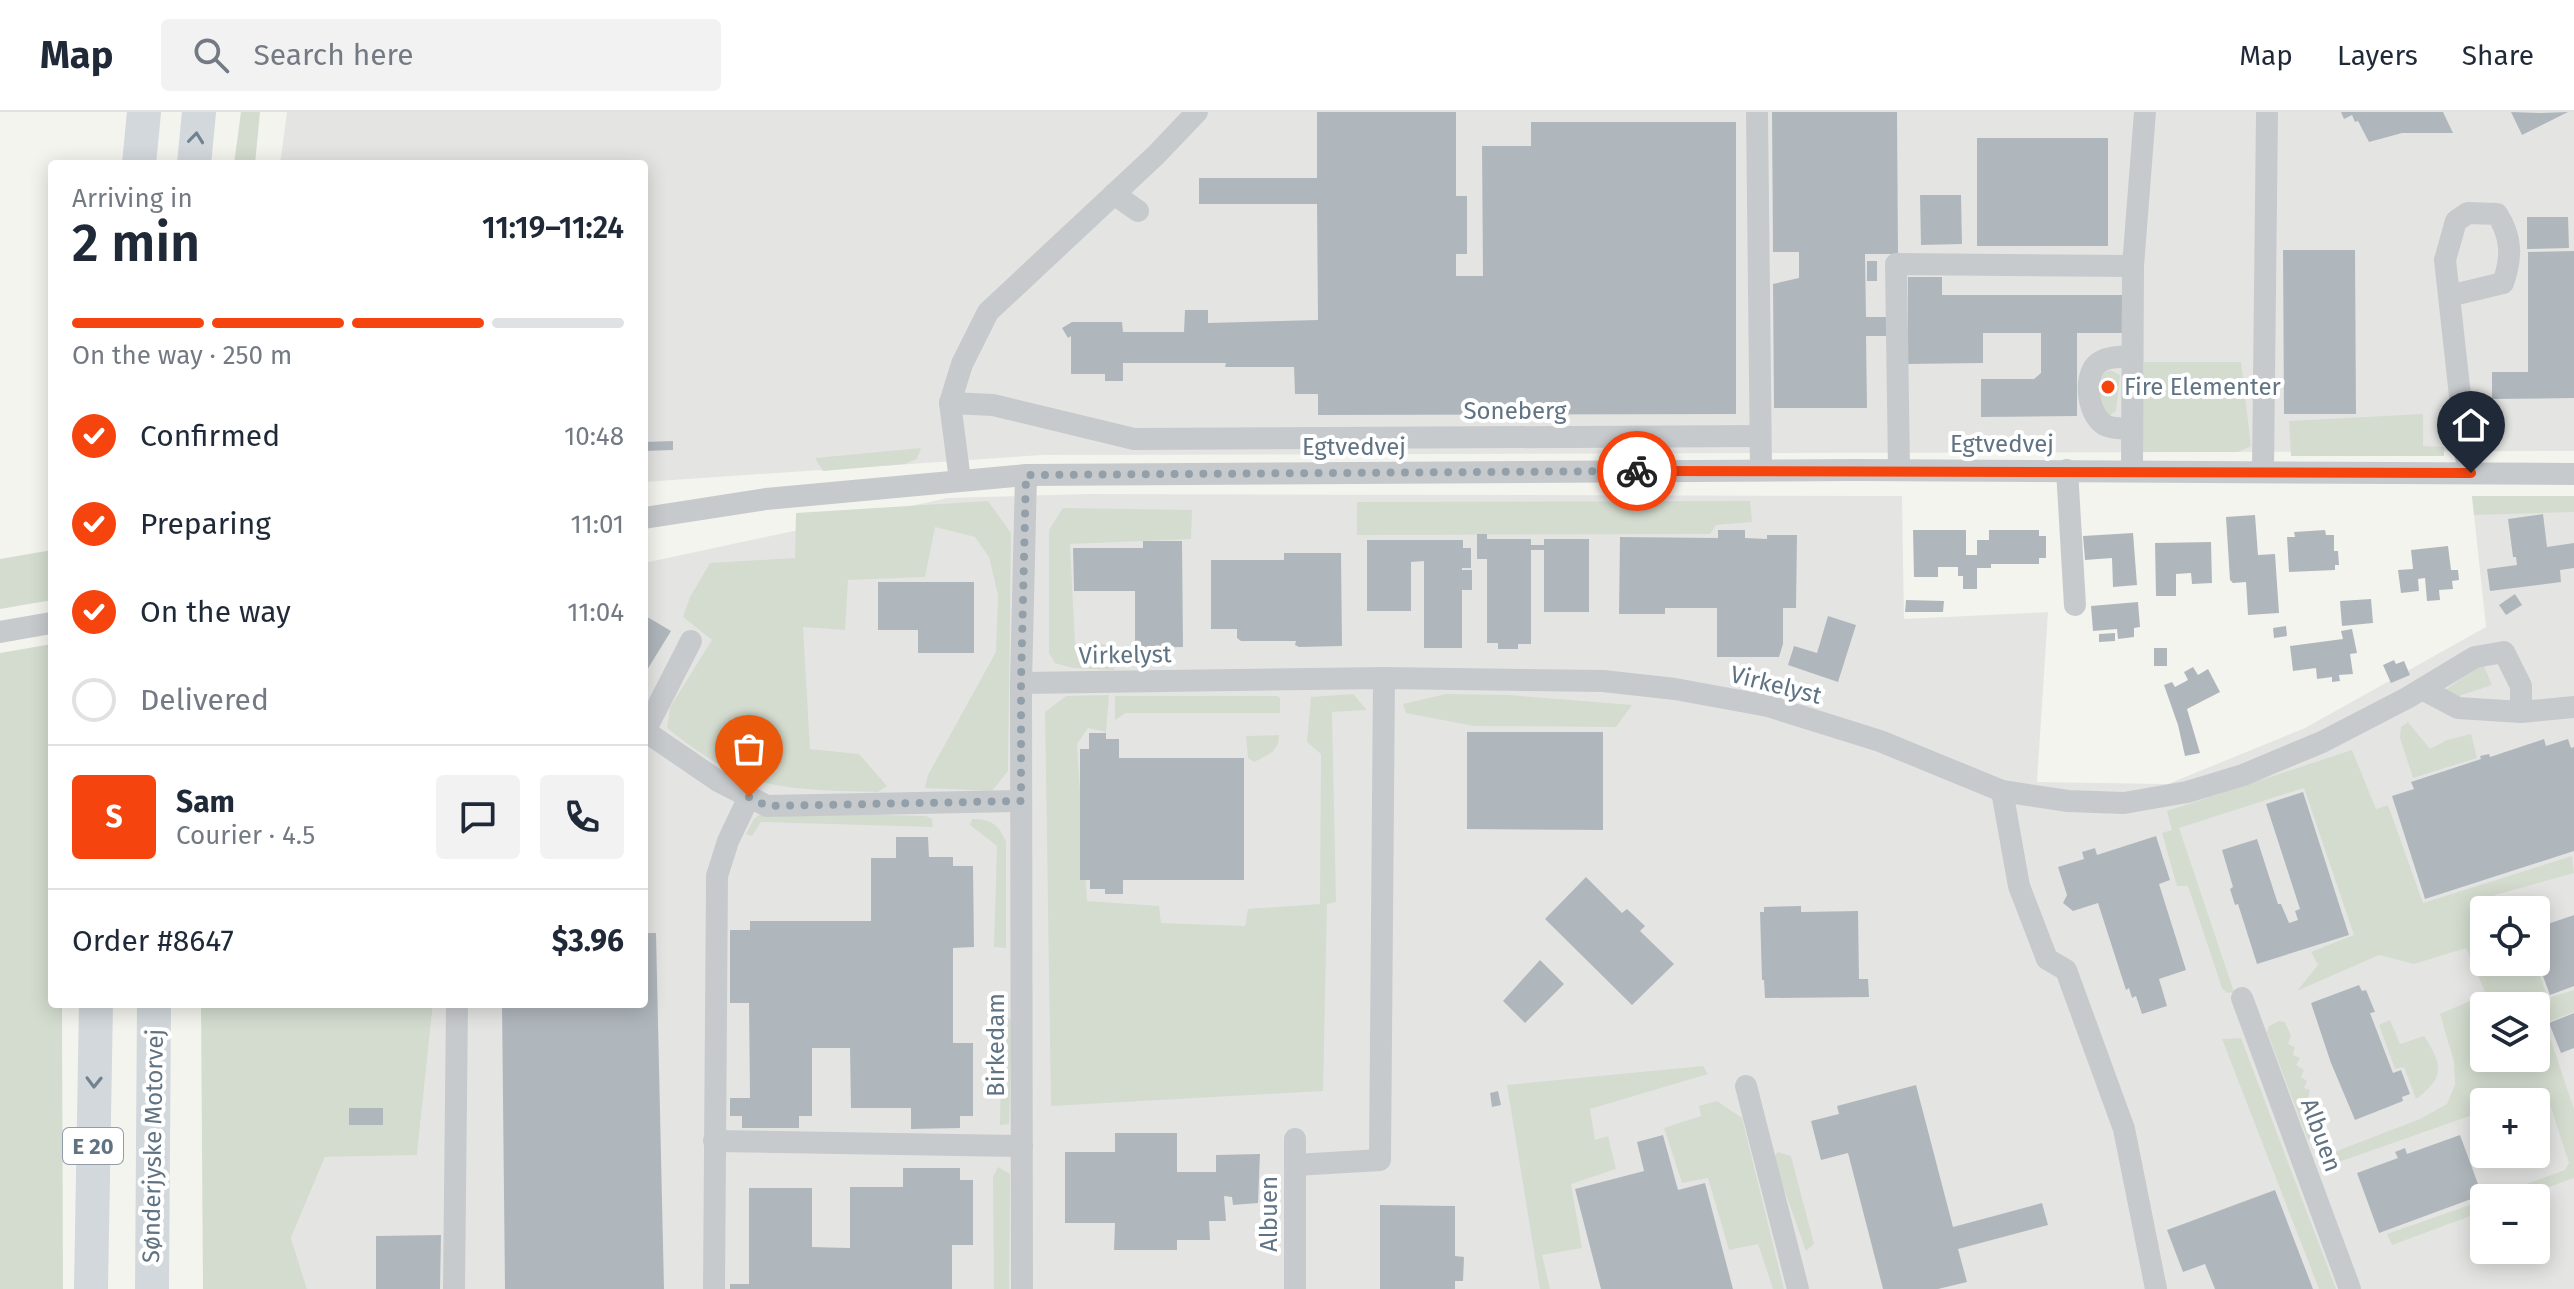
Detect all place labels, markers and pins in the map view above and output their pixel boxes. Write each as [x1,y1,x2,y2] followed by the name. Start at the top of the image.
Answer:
[2124,373,2281,401] place label: Fire Elementer
[2099,378,2117,396] marker: Fire Elementer
[2437,391,2505,473] pin
[715,715,783,797] pin

